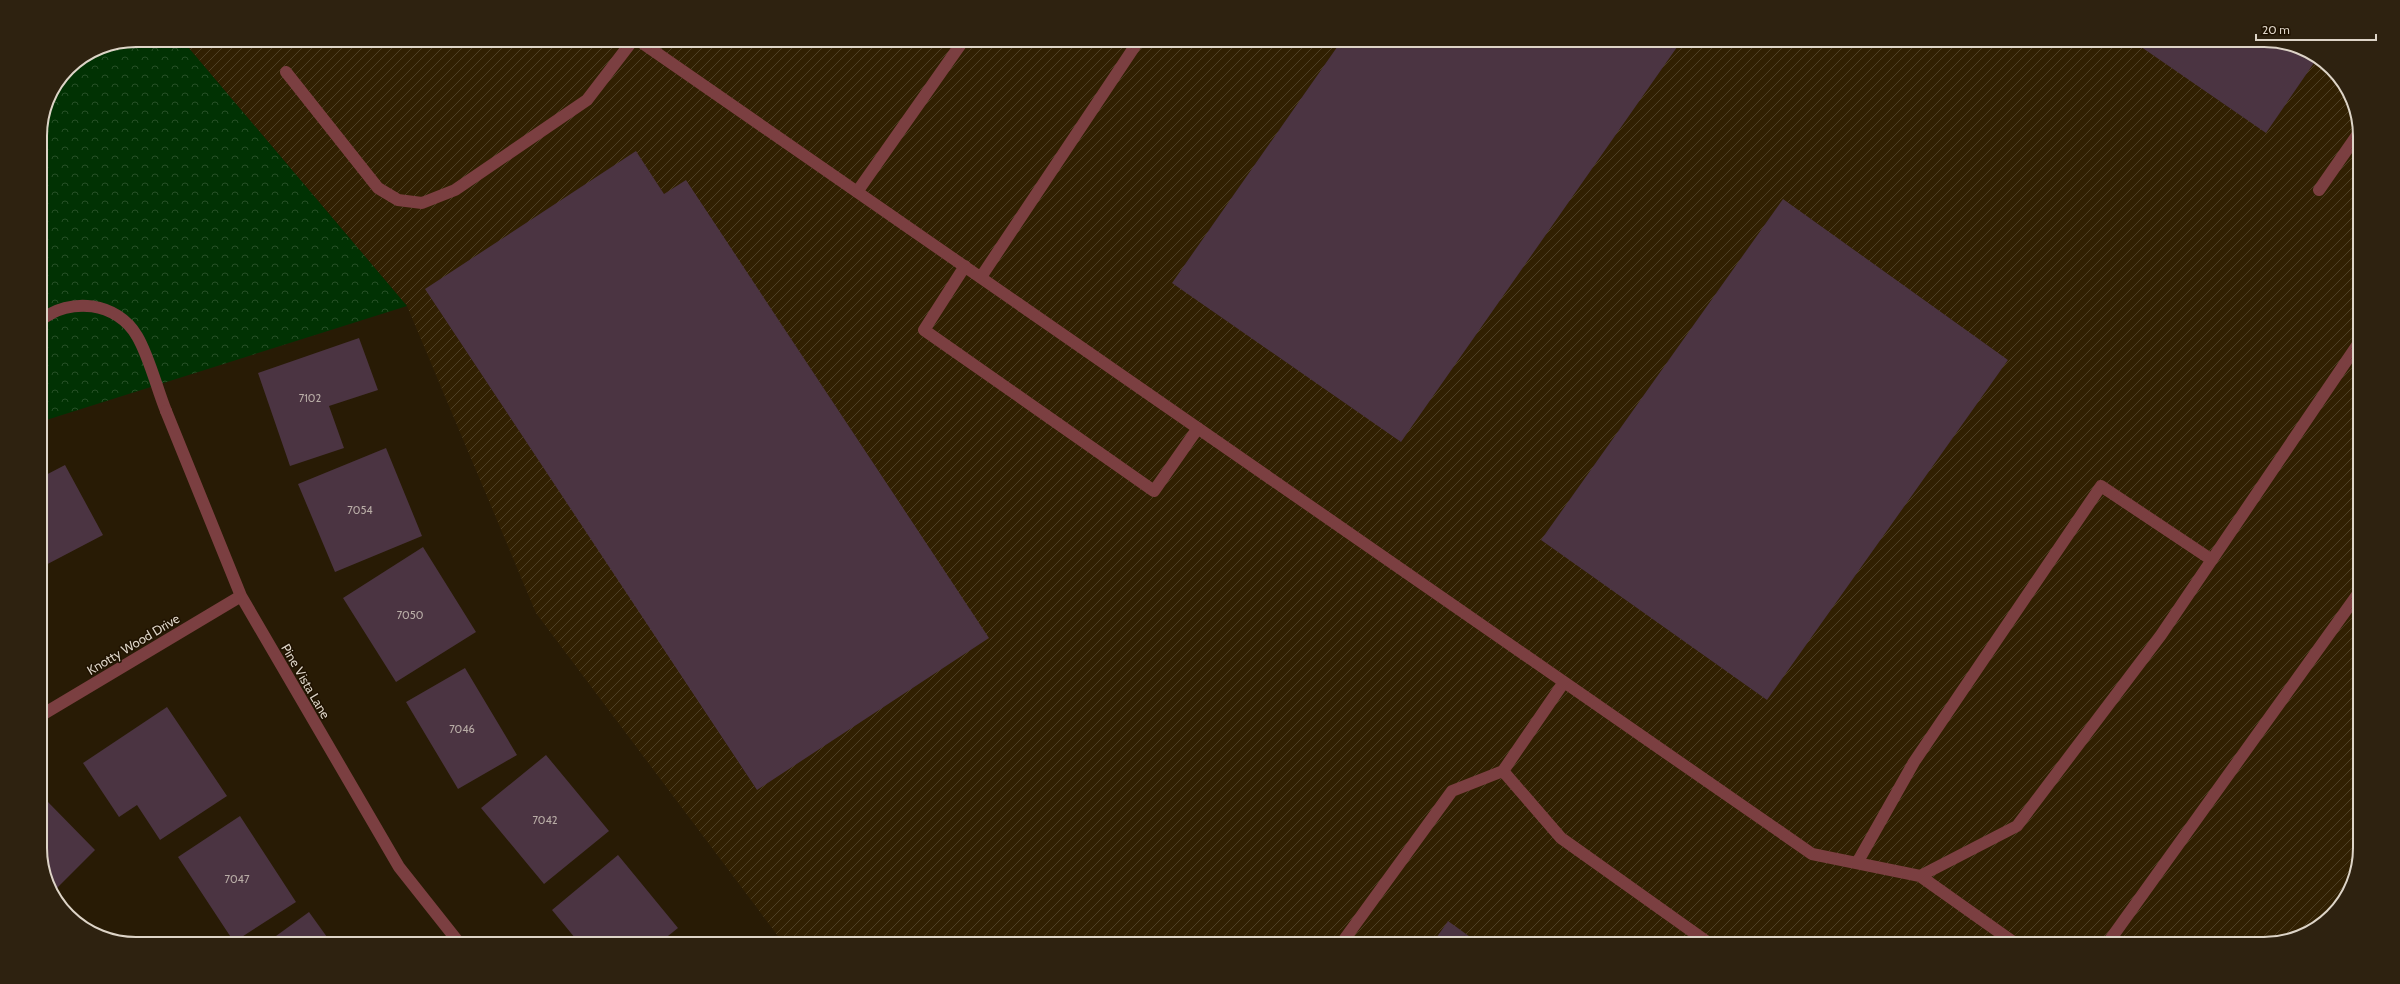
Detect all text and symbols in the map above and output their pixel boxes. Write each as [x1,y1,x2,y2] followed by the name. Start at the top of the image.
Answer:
[2256,16,2376,42] scale bar
[2262,22,2290,37] text: 20 m
[299,391,322,405] house number: 7102
[347,503,373,517] house number: 7054
[397,608,424,622] house number: 7050
[84,610,183,678] street label: Knotty Wood Drive
[278,641,334,722] street label: Pine Vista Lane
[449,722,475,736] house number: 7046
[532,813,558,827] house number: 7042
[224,872,250,886] house number: 7047

